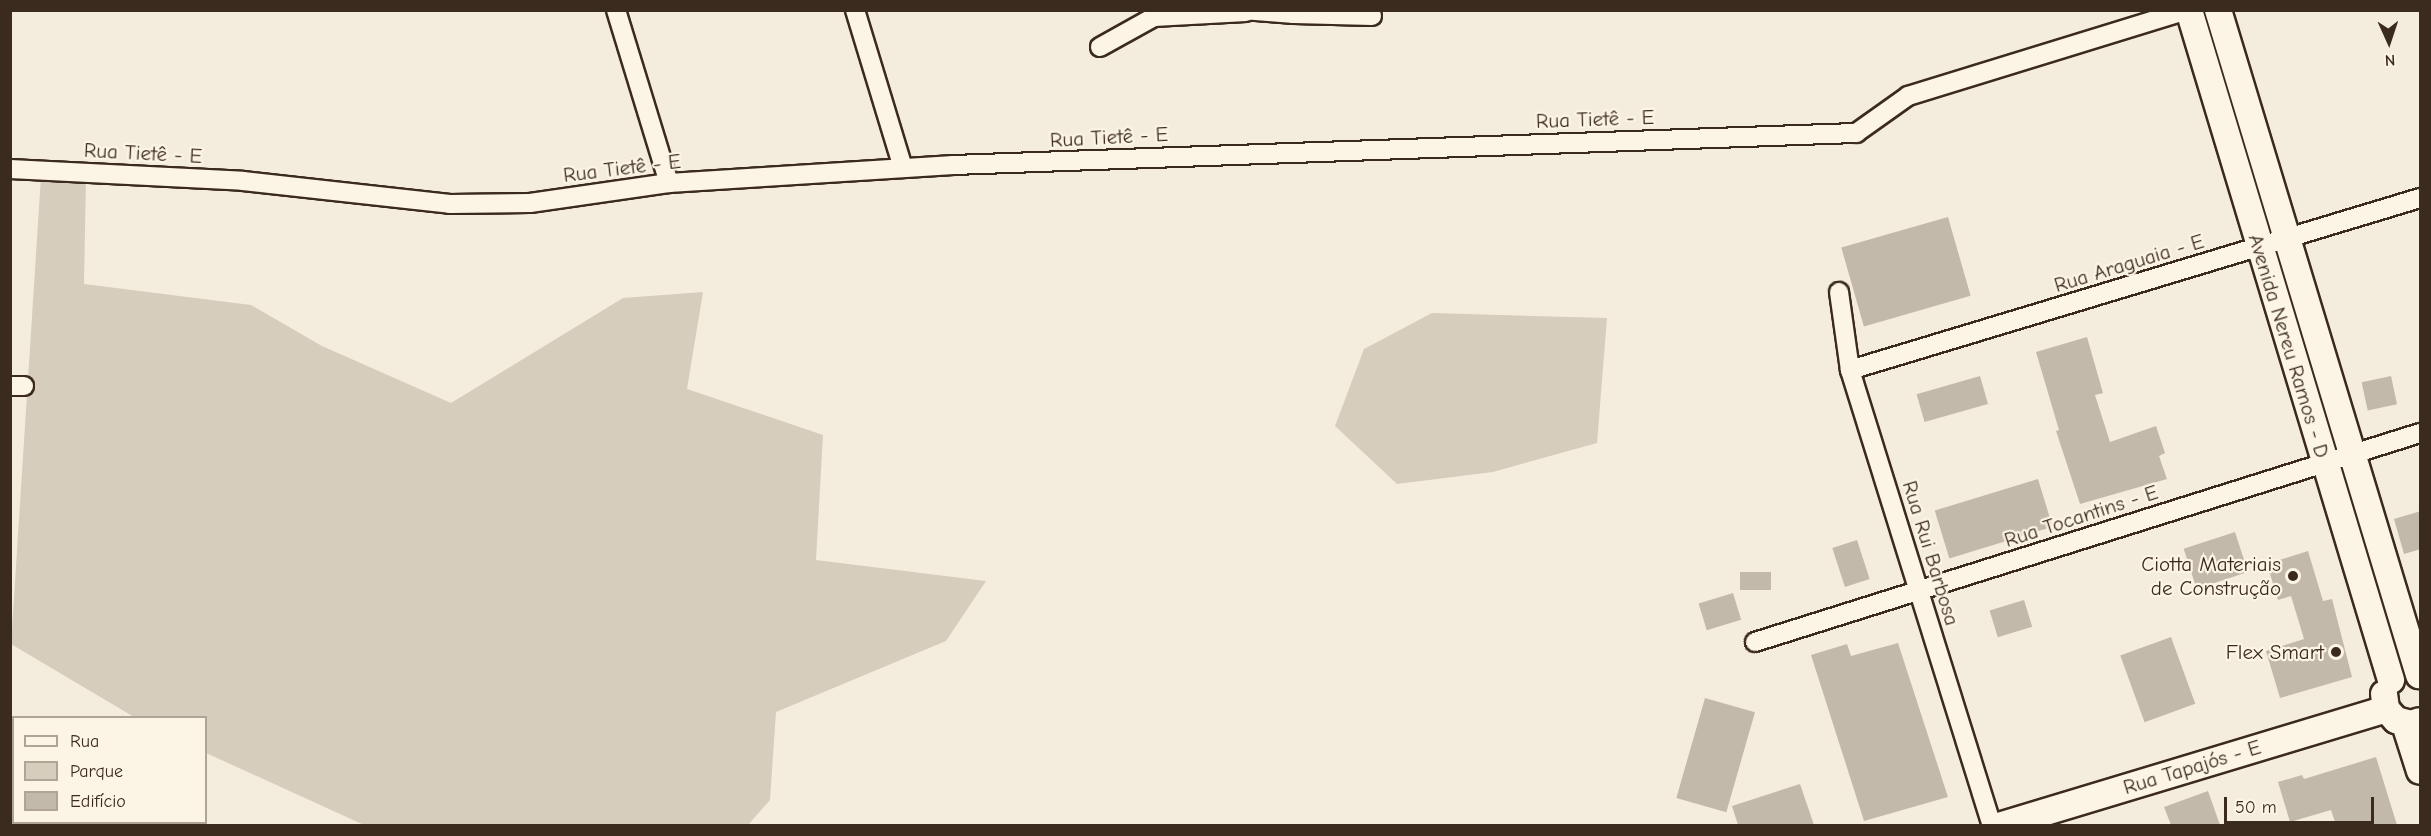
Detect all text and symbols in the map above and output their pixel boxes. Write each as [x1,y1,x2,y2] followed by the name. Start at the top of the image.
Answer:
[2359,12,2419,72] north arrow
[2384,51,2396,69] text: N
[1535,104,1655,134] street label: Rua Tietê - E
[1049,121,1169,153] street label: Rua Tietê - E
[83,137,203,169] street label: Rua Tietê - E
[562,148,682,188] street label: Rua Tietê - E
[2051,228,2207,298] street label: Rua Araguaia - E
[2243,231,2335,461] street label: Avenida Nereu Ramos - D
[1897,478,1965,628] street label: Rua Rui Barbosa
[2001,479,2161,553] street label: Rua Tocantins - E
[2141,551,2281,601] place label: Ciotta Materiais de Construção
[2286,569,2300,583] marker: Ciotta Materiais de Construção
[2226,639,2324,665] place label: Flex Smart
[2329,645,2343,659] marker: Flex Smart
[12,716,207,824] legend
[70,731,99,752] text: Rua
[2120,734,2264,800] street label: Rua Tapajós - E
[70,761,123,782] text: Parque
[2227,785,2377,823] scale bar
[70,791,126,812] text: Edifício
[2235,797,2277,818] text: 50 m

